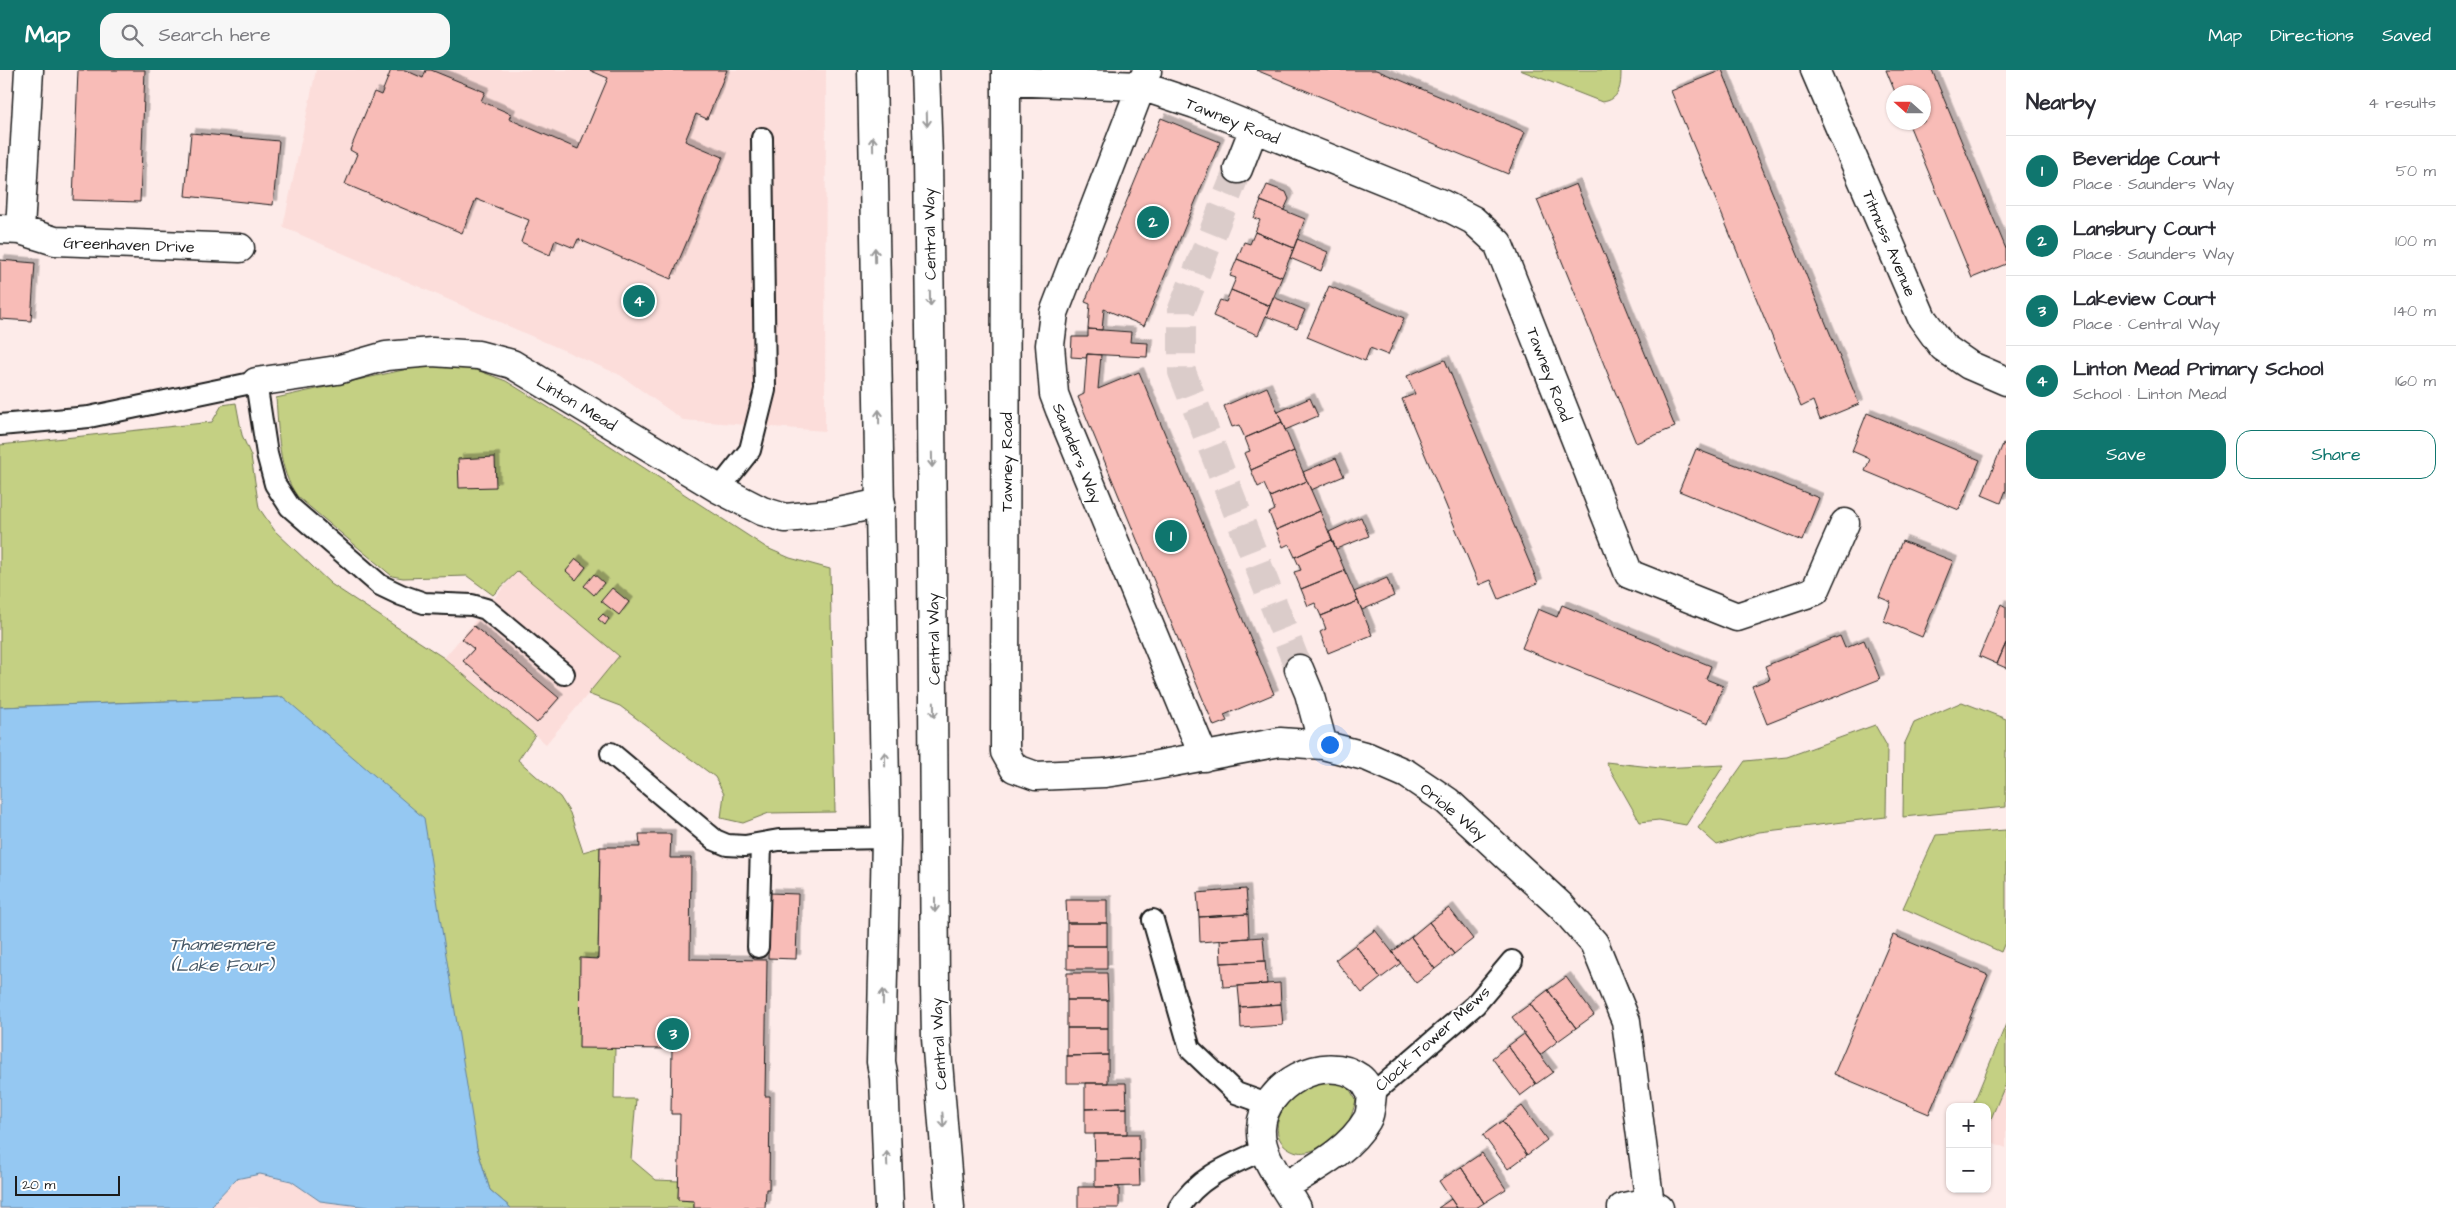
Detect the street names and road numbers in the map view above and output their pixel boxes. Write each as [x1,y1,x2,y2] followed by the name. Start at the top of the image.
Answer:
[1182,92,1283,151] street label: Tawney Road
[918,187,943,280] street label: Central Way
[1857,187,1922,300] street label: Titmuss Avenue
[63,232,195,258] street label: Greenhaven Drive
[1520,324,1577,425] street label: Tawney Road
[532,371,621,436] street label: Linton Mead
[1046,400,1107,508] street label: Saunders Way
[996,412,1019,512] street label: Tawney Road
[922,592,947,685] street label: Central Way
[1415,778,1492,847] street label: Oriole Way
[1370,981,1495,1096] street label: Clock Tower Mews
[926,997,953,1091] street label: Central Way

